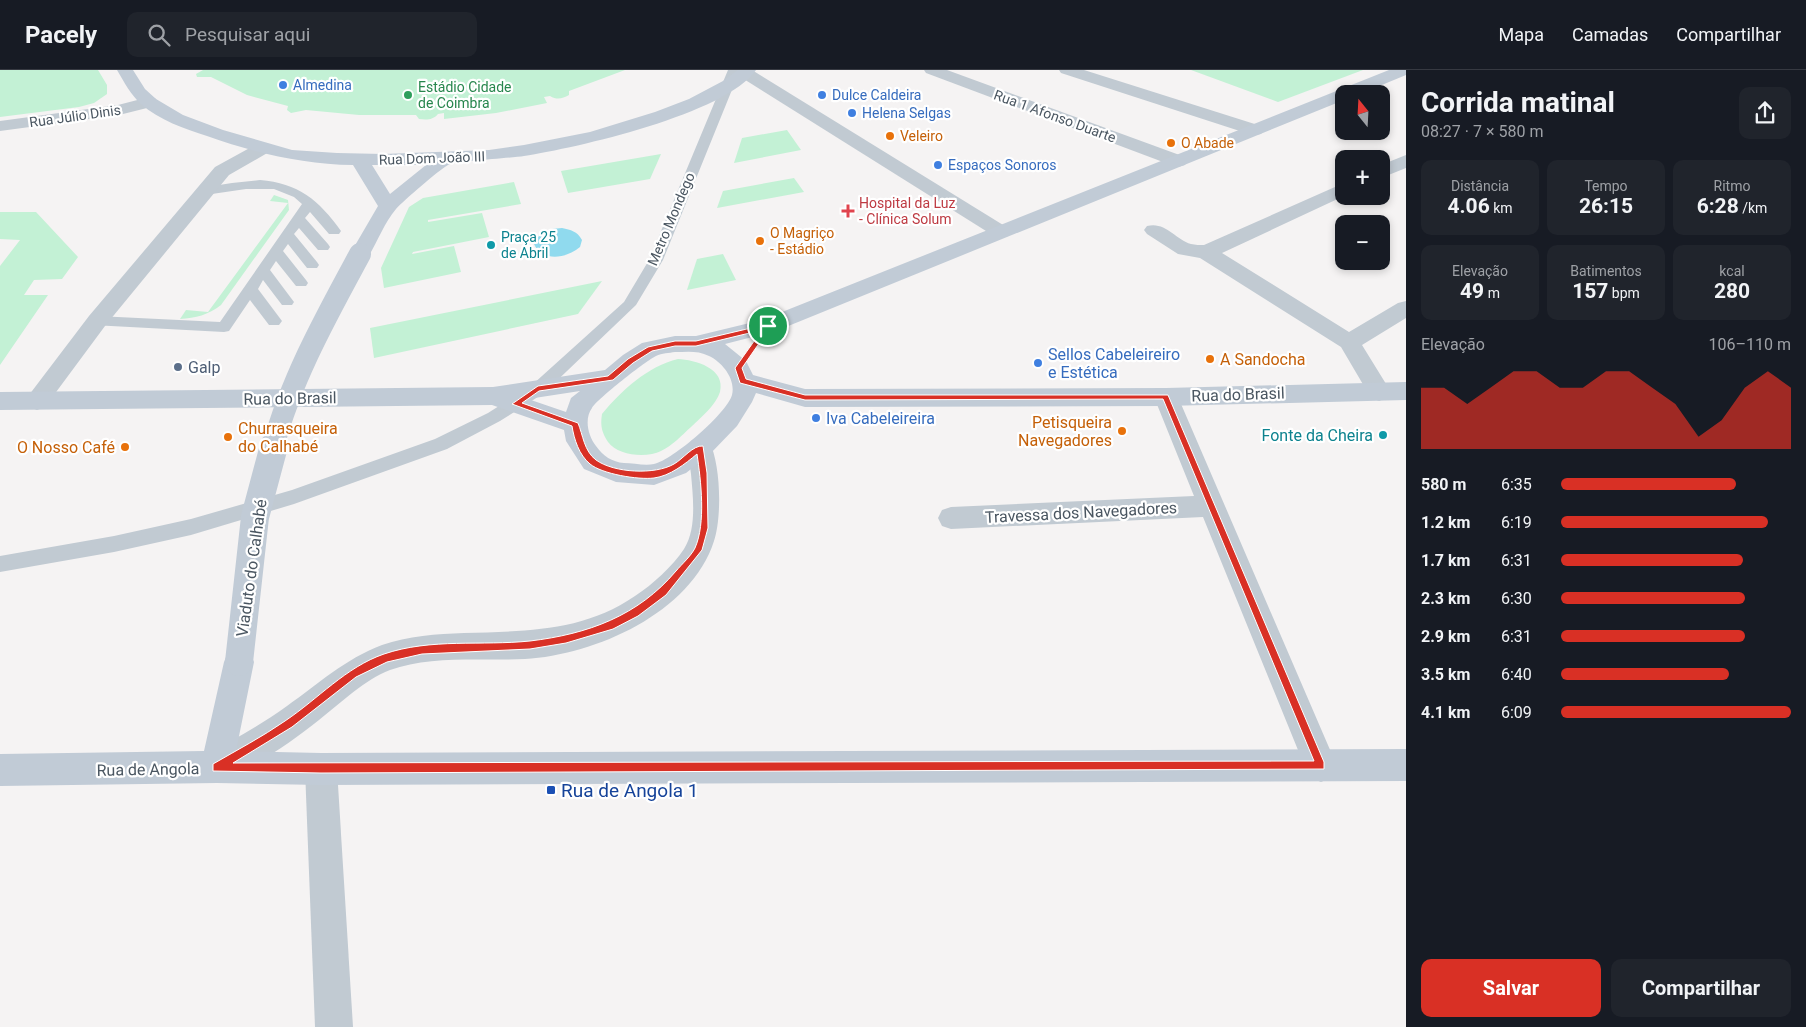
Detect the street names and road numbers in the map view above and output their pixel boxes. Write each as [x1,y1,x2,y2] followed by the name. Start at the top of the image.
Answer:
[992,86,1118,146] street label: Rua 1 Afonso Duarte
[28,102,122,130] street label: Rua Júlio Dinis
[378,148,486,168] street label: Rua Dom João III
[644,170,698,268] street label: Metro Mondego
[1191,383,1285,406] street label: Rua do Brasil
[243,388,337,409] street label: Rua do Brasil
[232,498,271,638] street label: Viaduto do Calhabé
[984,498,1178,527] street label: Travessa dos Navegadores
[96,759,200,780] street label: Rua de Angola

